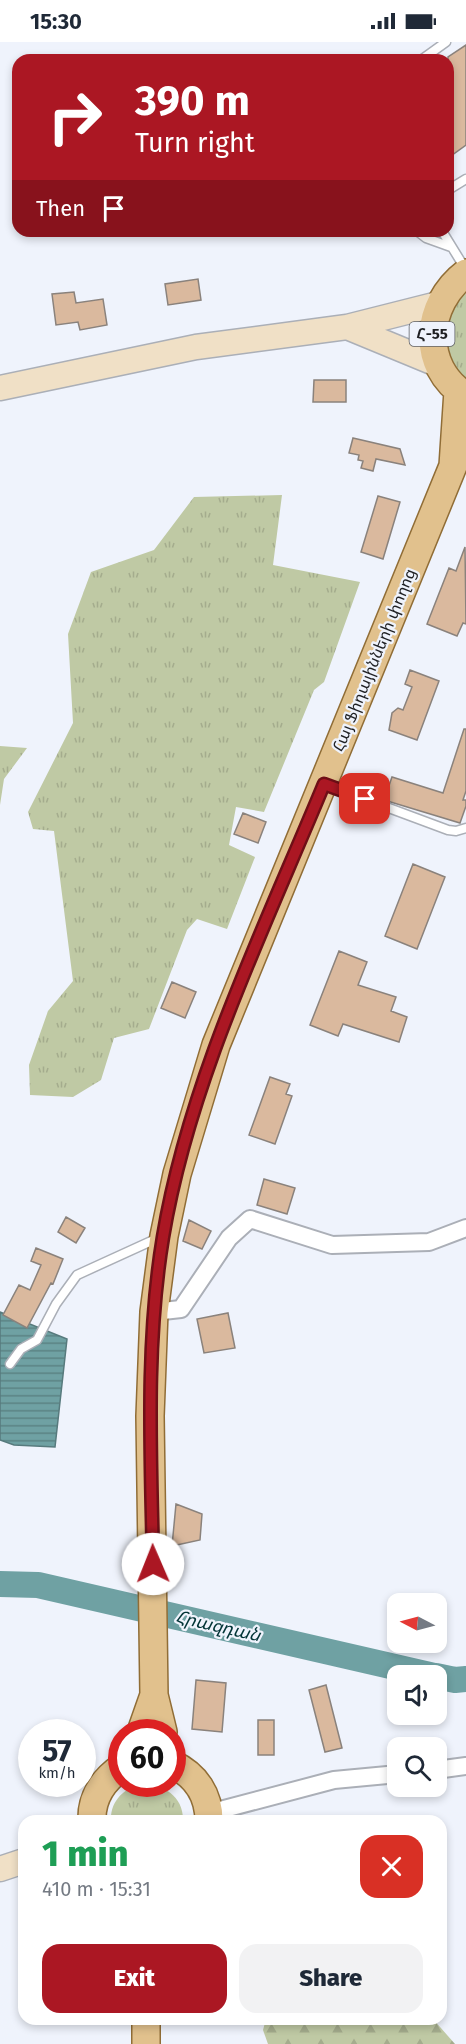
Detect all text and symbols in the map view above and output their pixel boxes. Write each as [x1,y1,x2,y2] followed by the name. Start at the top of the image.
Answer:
[30,8,82,35] text: 15:30
[135,76,250,126] text: 390 m
[36,78,114,156] icon: right
[135,127,255,159] text: Turn right
[97,192,130,225] icon: arrive
[36,195,85,222] text: Then
[410,322,454,346] road number: Հ-55
[329,566,419,754] street label: Հայ Ֆիդայինների փողոց
[339,773,390,824] pin
[348,782,381,815] icon: arrive
[121,1532,185,1596] position arrow
[387,1593,447,1653] north arrow
[387,1593,447,1797] map controls
[174,1606,264,1647] water label: Հրազդան
[387,1665,447,1725] button: sound
[108,1719,186,1797] speed limit sign: 60
[42,1733,72,1769] text: 57
[387,1737,447,1797] button: search
[38,1764,76,1782] text: km/h
[42,1832,128,1876] text: 1 min
[360,1835,423,1898] button: close
[42,1877,151,1901] text: 410 m · 15:31
[42,1944,227,2013] button: Exit
[239,1944,423,2013] button: Share

